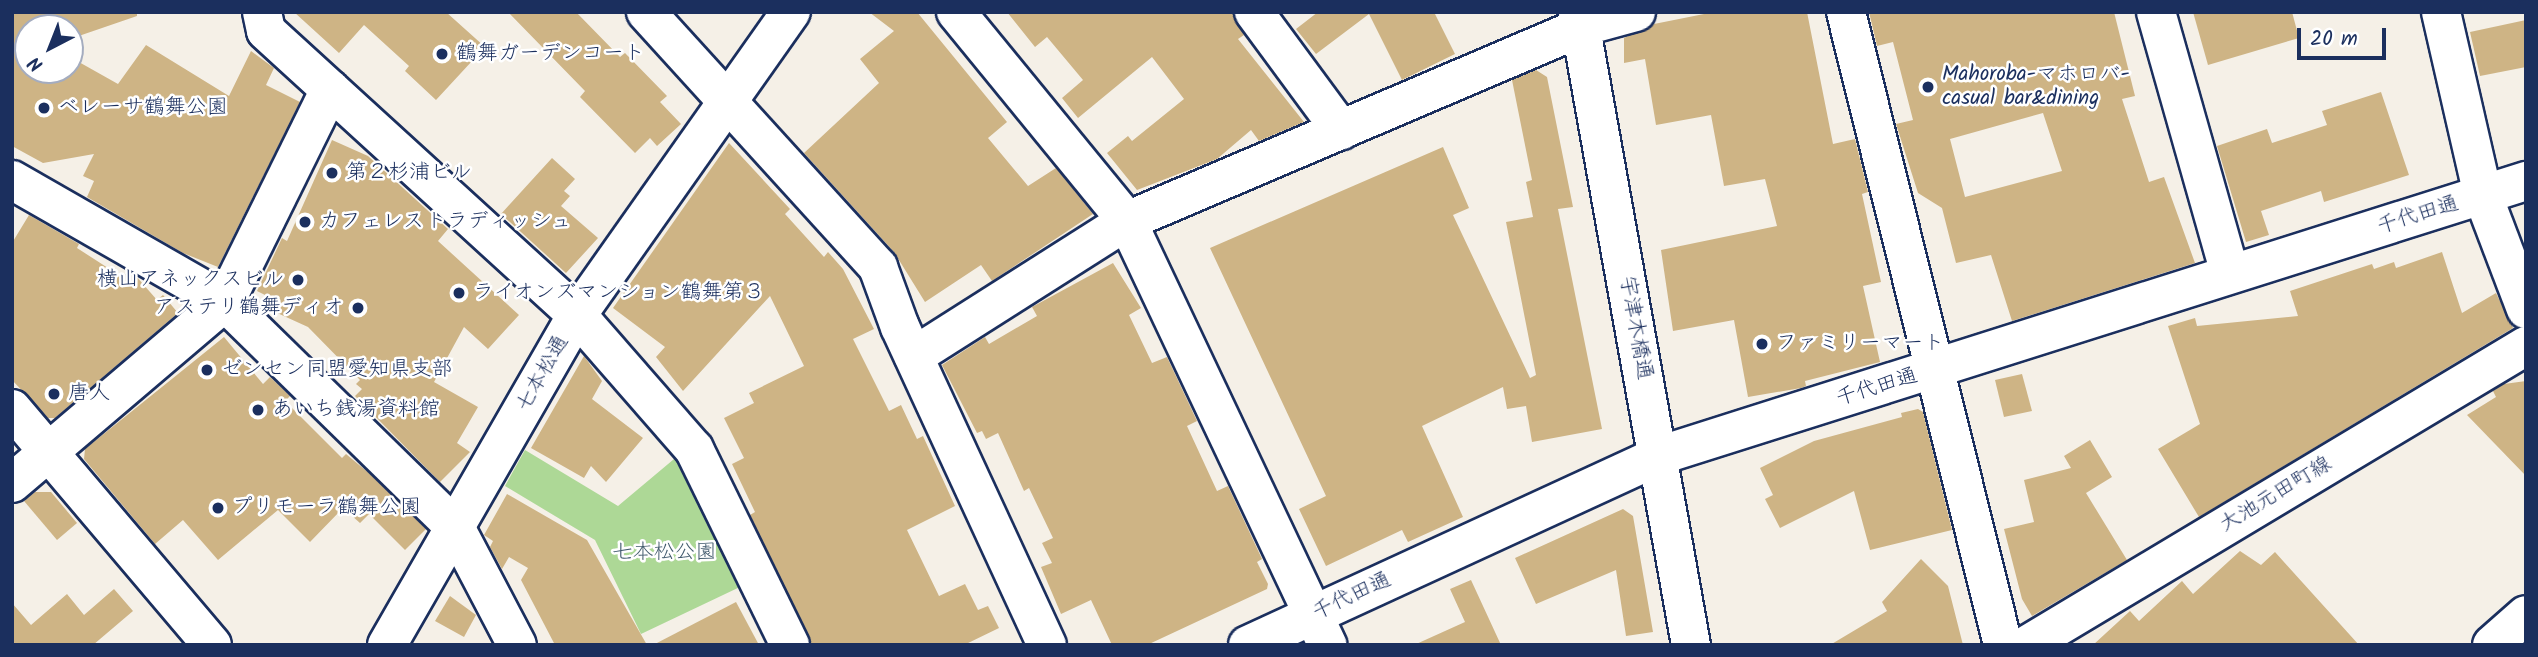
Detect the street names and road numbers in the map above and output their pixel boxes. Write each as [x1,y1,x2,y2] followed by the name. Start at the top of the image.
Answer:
[2374,192,2462,240] street label: 千代田通
[1613,274,1657,382] street label: 宇津木橋通
[511,331,575,417] street label: 七本松通
[1833,364,1921,412] street label: 千代田通
[2216,452,2336,538] street label: 大池元田町線
[1309,568,1395,626] street label: 千代田通

